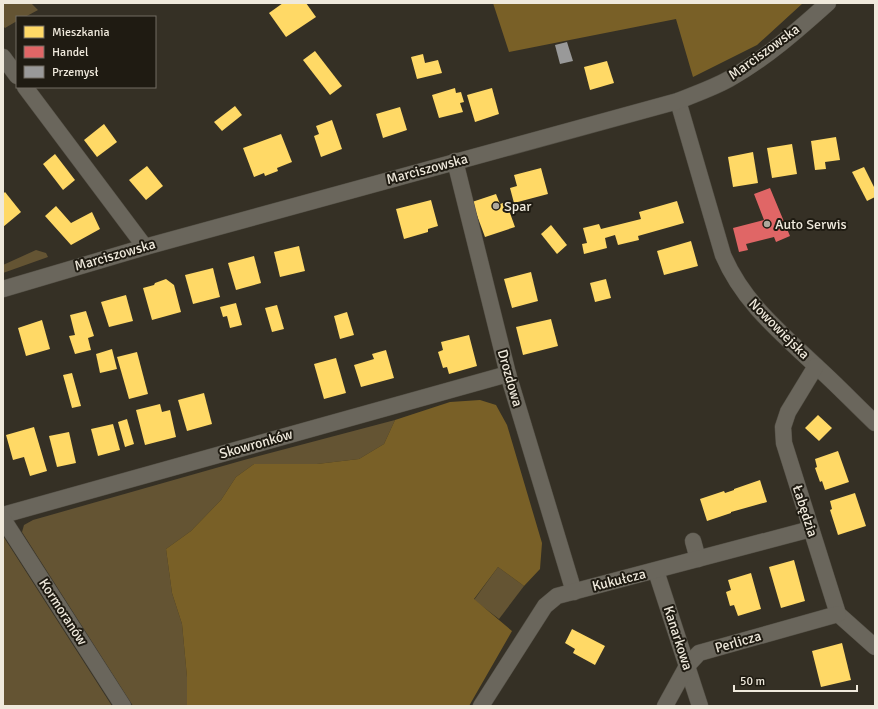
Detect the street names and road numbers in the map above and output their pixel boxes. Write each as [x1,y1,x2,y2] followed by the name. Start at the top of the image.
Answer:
[725,21,803,83] street label: Marciszowska
[384,150,470,188] street label: Marciszowska
[73,235,157,275] street label: Marciszowska
[745,295,813,363] street label: Nowowiejska
[494,347,526,409] street label: Drozdowa
[217,425,295,463] street label: Skowronków
[789,483,821,539] street label: Łabędzia
[590,565,648,595] street label: Kukułcza
[35,575,91,649] street label: Kormoranów
[660,604,696,672] street label: Kanarkowa
[713,627,763,657] street label: Perlicza

